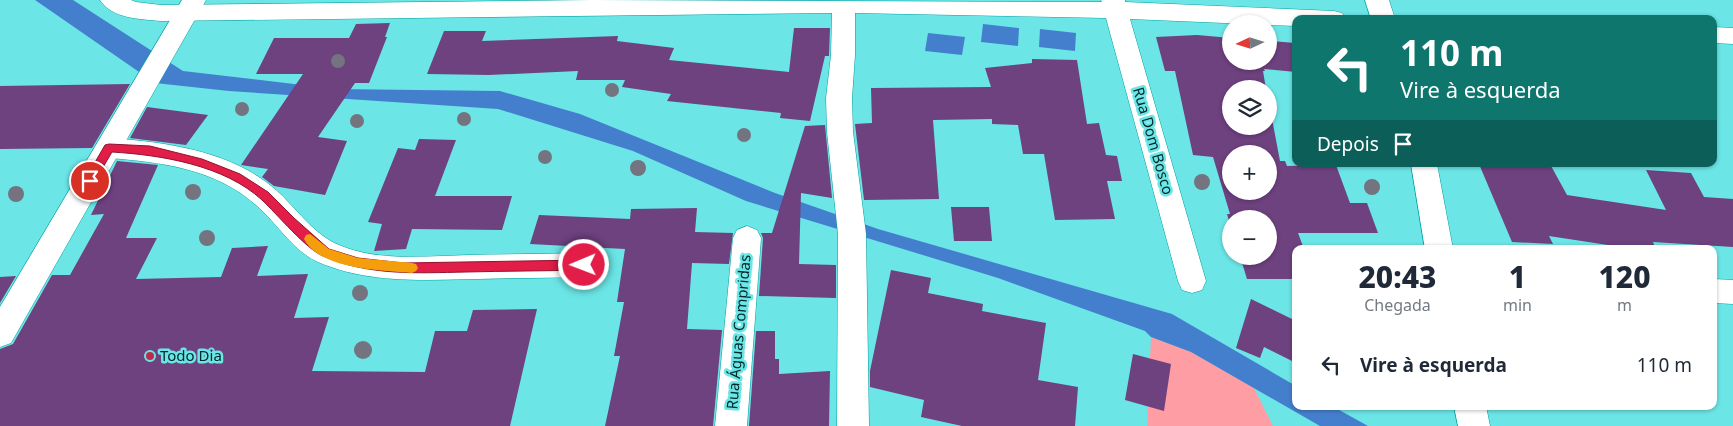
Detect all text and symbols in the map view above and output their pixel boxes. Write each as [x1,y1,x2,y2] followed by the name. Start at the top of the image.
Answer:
[1222,15,1278,70] north arrow
[1222,15,1277,265] map controls
[1400,29,1503,76] text: 110 m
[1317,35,1382,100] icon: left
[1400,74,1561,104] text: Vire à esquerda
[1222,80,1277,135] button: layers
[1129,85,1179,197] street label: Rua Dom Bosco
[1389,130,1417,158] icon: arrive
[1317,131,1379,157] text: Depois
[1222,145,1277,200] button: +
[69,160,111,202] pin
[76,167,104,195] icon: arrive
[1222,210,1277,265] button: −
[557,238,609,290] position arrow
[721,254,755,410] street label: Rua Águas Compridas
[1359,256,1436,297] text: 20:43
[1509,256,1526,297] text: 1
[1598,256,1650,297] text: 120
[1364,294,1431,316] text: Chegada
[1503,294,1532,316] text: min
[1617,294,1632,316] text: m
[160,345,222,365] place label: Todo Dia
[144,350,156,362] marker: Todo Dia
[1317,351,1345,379] icon: left
[1360,352,1507,378] text: Vire à esquerda
[1637,352,1692,378] text: 110 m

